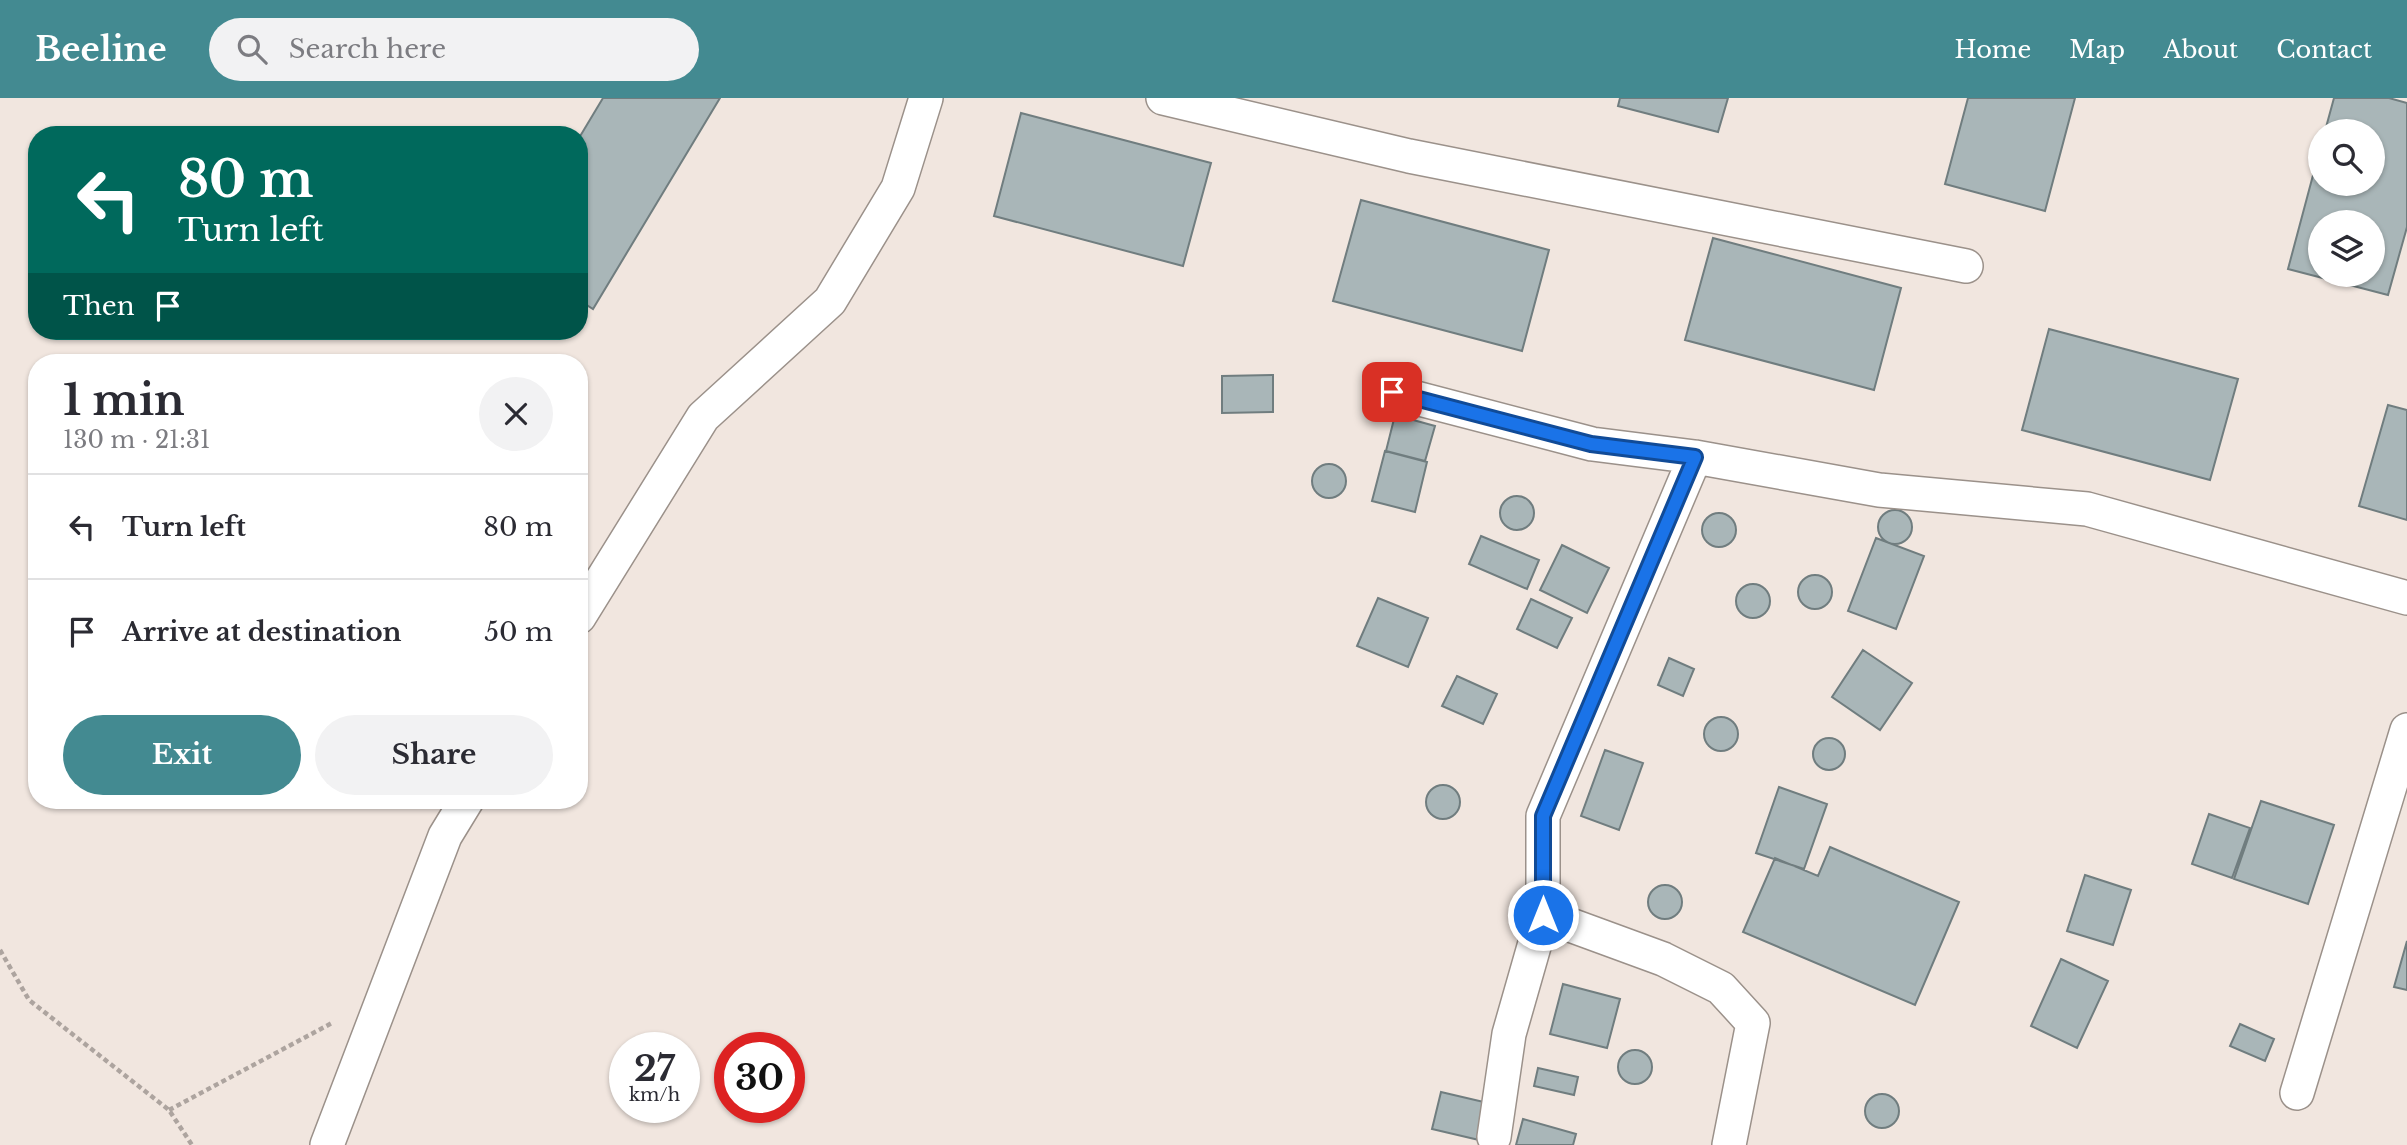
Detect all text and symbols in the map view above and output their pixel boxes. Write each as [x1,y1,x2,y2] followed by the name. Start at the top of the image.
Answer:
[209,18,699,81] search box
[35,29,167,70] text: Beeline
[233,30,271,68] icon: search
[289,33,446,65] text: Search here
[1955,35,2031,64] text: Home
[2069,35,2125,64] text: Map
[2163,35,2238,64] text: About
[2276,35,2372,64] text: Contact
[2308,119,2385,287] map controls
[2308,119,2385,196] button: search
[178,149,313,210] text: 80 m
[63,154,154,245] icon: left
[178,210,324,250] text: Turn left
[2308,210,2385,287] button: layers
[149,287,187,325] icon: arrive
[63,290,135,322] text: Then
[1362,362,1422,422] pin
[1373,373,1411,411] icon: arrive
[63,374,185,426] text: 1 min
[479,377,553,451] button: close
[63,426,210,454] text: 130 m · 21:31
[63,508,101,546] icon: left
[122,511,246,543] text: Turn left
[483,511,553,543] text: 80 m
[63,613,101,651] icon: arrive
[122,616,402,648] text: Arrive at destination
[484,616,553,648] text: 50 m
[63,715,301,795] button: Exit
[315,715,553,795] button: Share
[1506,878,1580,952] position arrow
[714,1032,805,1123] speed limit sign: 30
[634,1047,675,1090] text: 27
[629,1084,680,1106] text: km/h

